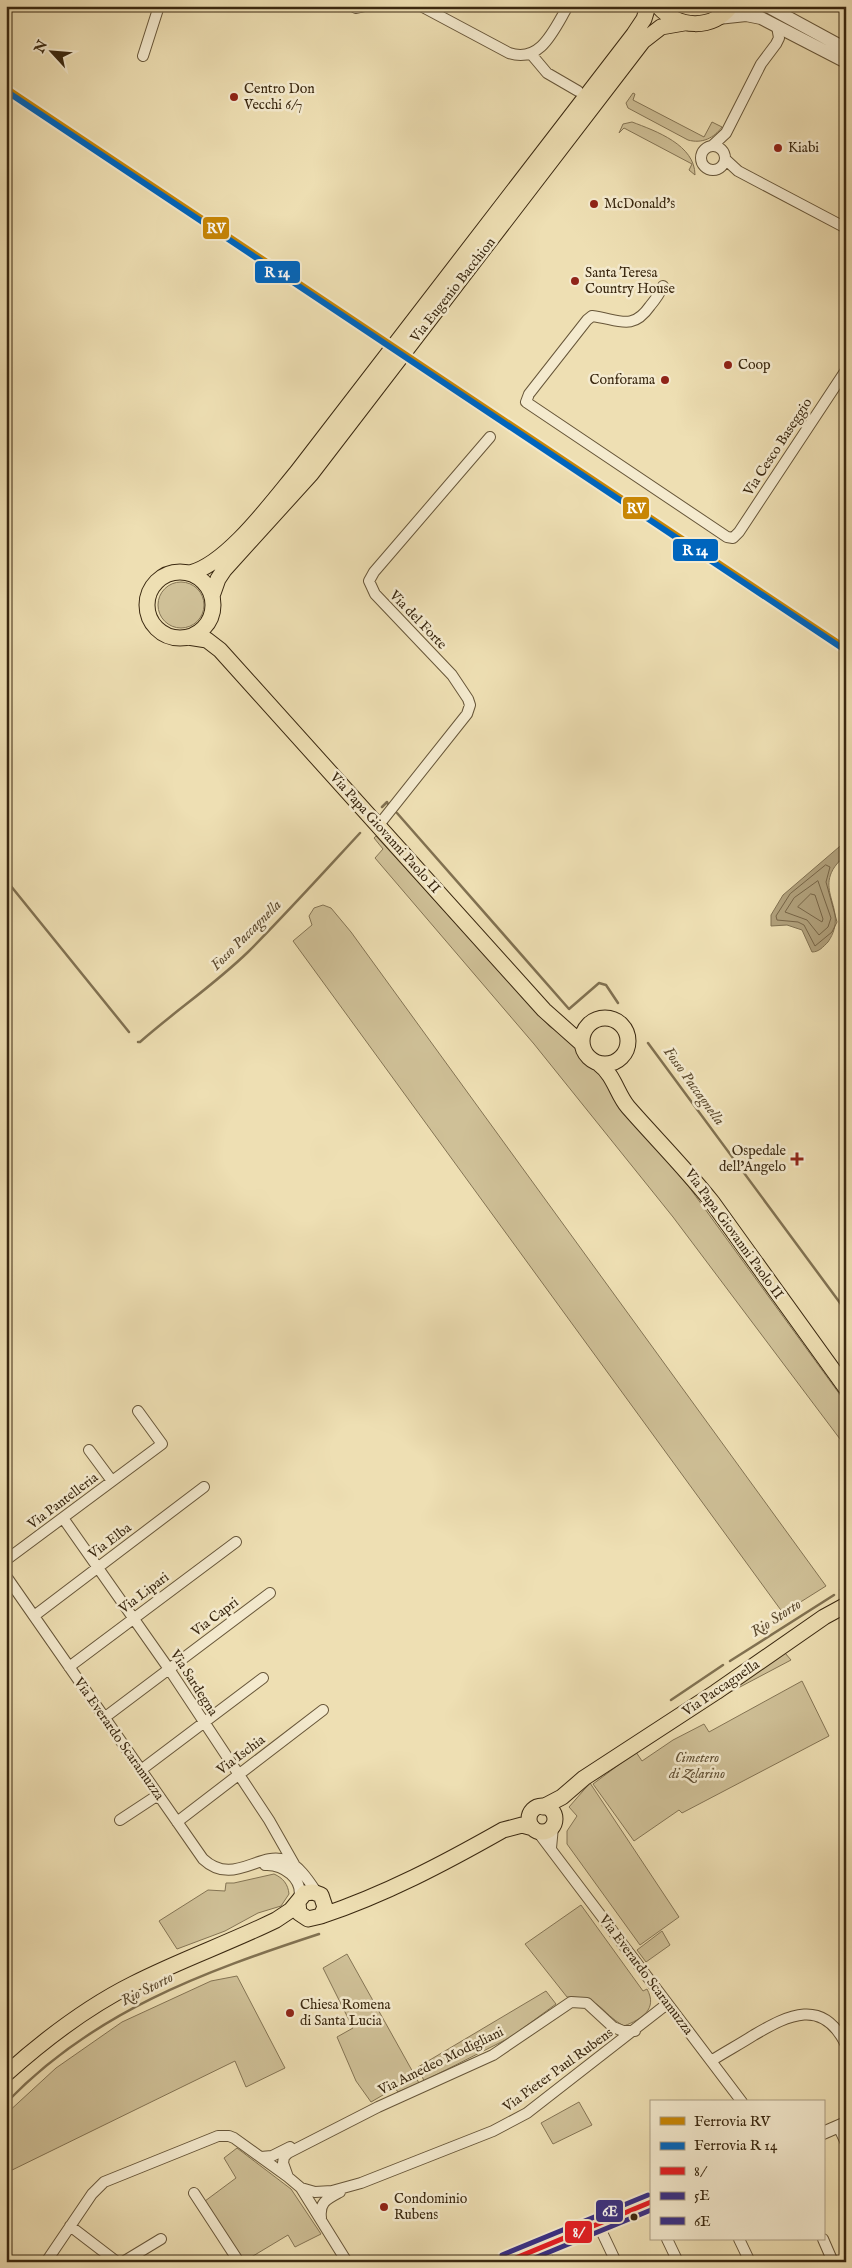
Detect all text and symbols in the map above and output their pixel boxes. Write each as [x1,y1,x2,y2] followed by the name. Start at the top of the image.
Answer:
[28,28,78,78] north arrow
[30,37,52,57] text: N
[243,80,315,114] place label: Centro Don Vecchi 6/7
[228,91,240,103] marker: Centro Don Vecchi 6/7
[788,139,819,157] place label: Kiabi
[772,142,784,154] marker: Kiabi
[604,195,675,213] place label: McDonald's
[588,198,600,210] marker: McDonald's
[202,216,230,240] line badge: RV
[206,220,226,238] text: RV
[406,234,500,347] street label: Via Eugenio Bacchion
[254,260,301,284] line badge: R 14
[264,264,291,282] text: R 14
[585,264,676,298] place label: Santa Teresa Country House
[569,275,581,287] marker: Santa Teresa Country House
[738,356,771,374] place label: Coop
[722,359,734,371] marker: Coop
[589,371,656,389] place label: Conforama
[659,374,671,386] marker: Conforama
[739,394,817,500] street label: Via Cesco Baseggio
[622,496,650,520] line badge: RV
[626,500,646,518] text: RV
[672,538,719,562] line badge: R 14
[682,542,709,560] text: R 14
[385,586,451,654] street label: Via del Forte
[325,768,444,897] street label: Via Papa Giovanni Paolo II
[207,895,286,975] water label: Fosso Paccagnella
[658,1043,729,1130] water label: Fosso Paccagnella
[719,1142,787,1176] place label: Ospedale dell'Angelo
[790,1152,804,1166] marker: Ospedale dell'Angelo
[680,1164,787,1303] street label: Via Papa Giovanni Paolo II
[23,1468,103,1534] street label: Via Pantelleria
[84,1518,136,1564] street label: Via Elba
[115,1568,173,1618] street label: Via Lipari
[187,1593,242,1641] street label: Via Capri
[747,1595,805,1641] water label: Rio Storto
[165,1646,223,1720] street label: Via Sardegna
[678,1655,764,1721] street label: Via Paccagnella
[69,1673,169,1805] street label: Via Everardo Scaramuzza
[212,1730,270,1780] street label: Via Ischia
[668,1749,725,1784] park label: Cimetero di Zelarino
[594,1910,698,2039] street label: Via Everardo Scaramuzza
[118,1968,176,2010] water label: Rio Storto
[300,1996,391,2030] place label: Chiesa Romena di Santa Lucia
[284,2007,296,2019] marker: Chiesa Romena di Santa Lucia
[374,2023,507,2100] street label: Via Amedeo Modigliani
[499,2024,617,2117] street label: Via Pieter Paul Rubens
[650,2100,824,2240] legend
[694,2112,771,2131] text: Ferrovia RV
[694,2136,778,2155] text: Ferrovia R 14
[694,2162,708,2181] text: 8/
[694,2186,710,2205] text: 5E
[394,2190,468,2224] place label: Condominio Rubens
[595,2199,624,2223] line badge: 6E
[378,2201,390,2213] marker: Condominio Rubens
[602,2203,618,2221] text: 6E
[629,2212,639,2222] unlabelled marker
[694,2212,711,2231] text: 6E
[564,2220,593,2244] line badge: 8/
[573,2224,586,2242] text: 8/

